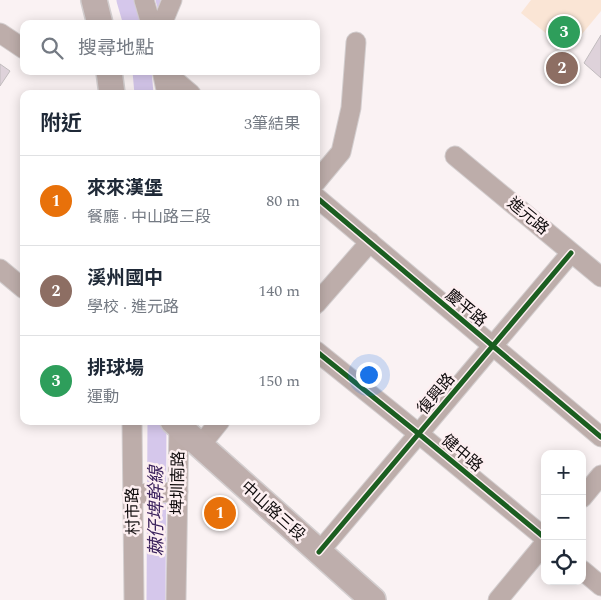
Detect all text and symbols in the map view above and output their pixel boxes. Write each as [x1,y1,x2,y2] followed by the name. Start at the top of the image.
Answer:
[548,13,580,51] pin: 3
[20,20,320,75] search box
[38,34,66,62] icon: search
[78,34,154,63] text: 搜尋地點
[546,49,578,87] pin: 2
[40,108,82,140] text: 附近
[244,112,300,136] text: 3筆結果
[87,174,163,203] text: 來來漢堡
[52,189,60,213] text: 1
[266,189,300,213] text: 80 m
[502,191,554,241] street label: 進元路
[87,205,211,229] text: 餐廳 · 中山路三段
[87,264,163,293] text: 溪州國中
[52,279,60,303] text: 2
[258,279,300,303] text: 140 m
[440,283,492,333] street label: 慶平路
[87,295,179,319] text: 學校 · 進元路
[87,354,144,383] text: 排球場
[356,362,382,388] your location
[411,368,461,420] street label: 復興路
[52,369,60,393] text: 3
[258,369,300,393] text: 150 m
[87,385,119,409] text: 運動
[436,428,488,478] street label: 健中路
[541,450,586,585] map controls
[541,450,586,495] button: +
[165,451,191,515] street label: 埤圳南路
[143,464,170,556] water label: 棘仔埤幹線
[235,475,311,547] street label: 中山路三段
[121,487,145,535] street label: 村市路
[204,494,236,532] pin: 1
[541,495,586,540] button: −
[541,540,586,585] button: locate

